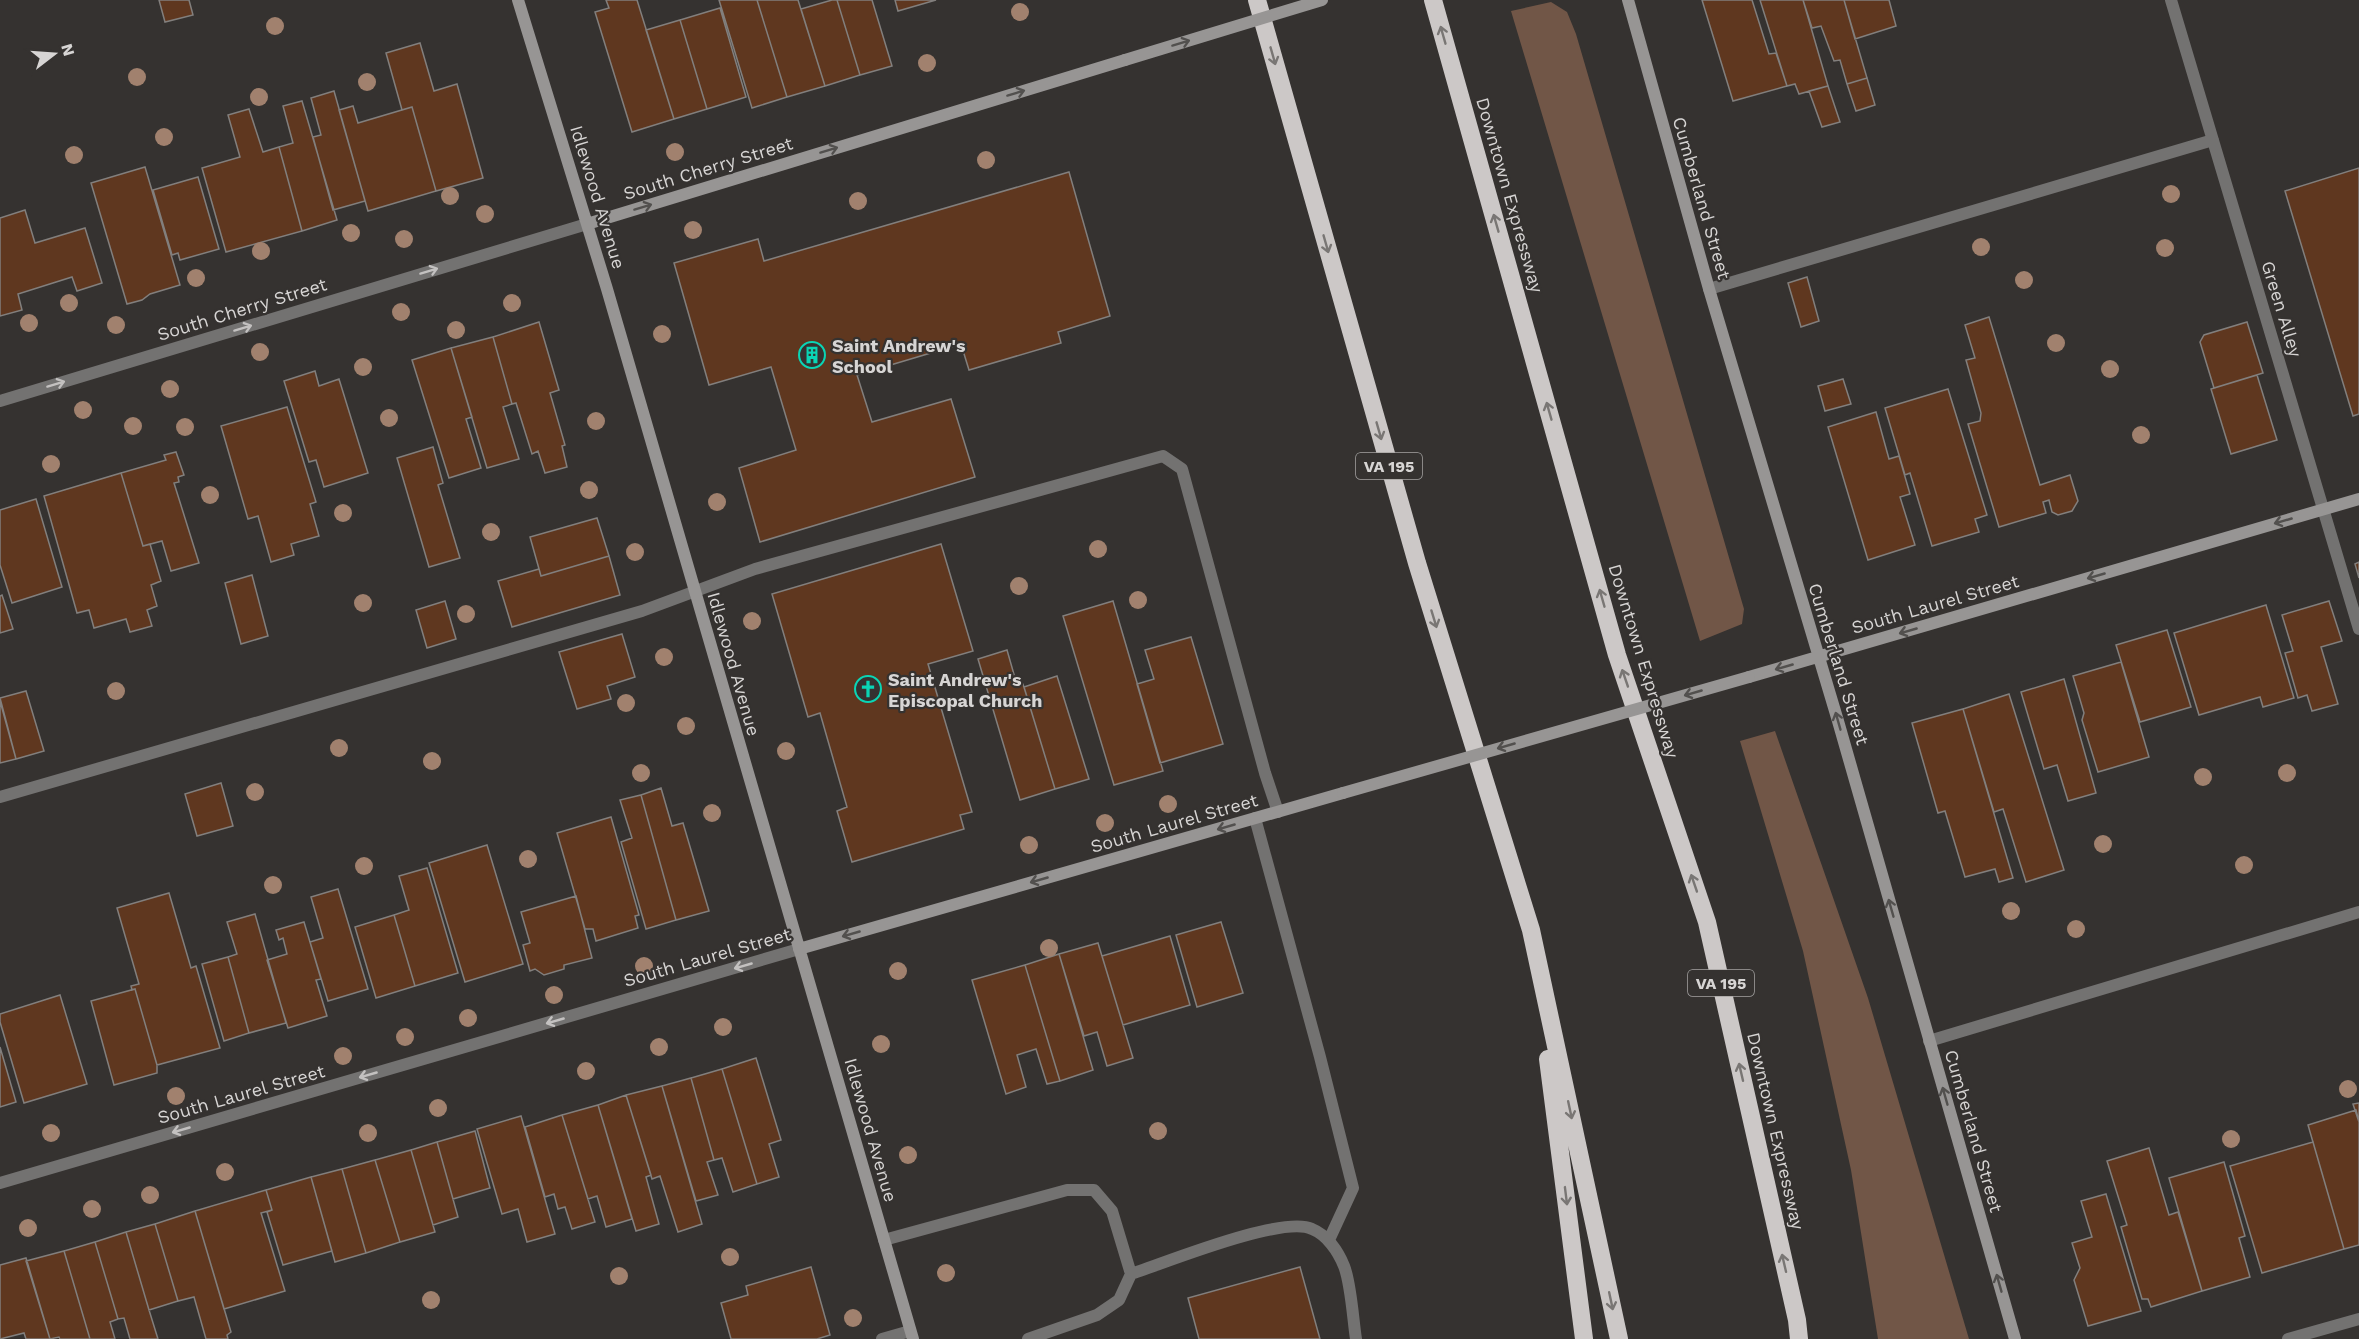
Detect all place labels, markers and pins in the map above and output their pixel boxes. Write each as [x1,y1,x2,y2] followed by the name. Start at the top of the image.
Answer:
[832,335,966,377] place label: Saint Andrew's School
[797,340,827,370] building icon: Saint Andrew's School
[888,669,1042,711] place label: Saint Andrew's Episcopal Church
[853,674,883,704] church icon: Saint Andrew's Episcopal Church

